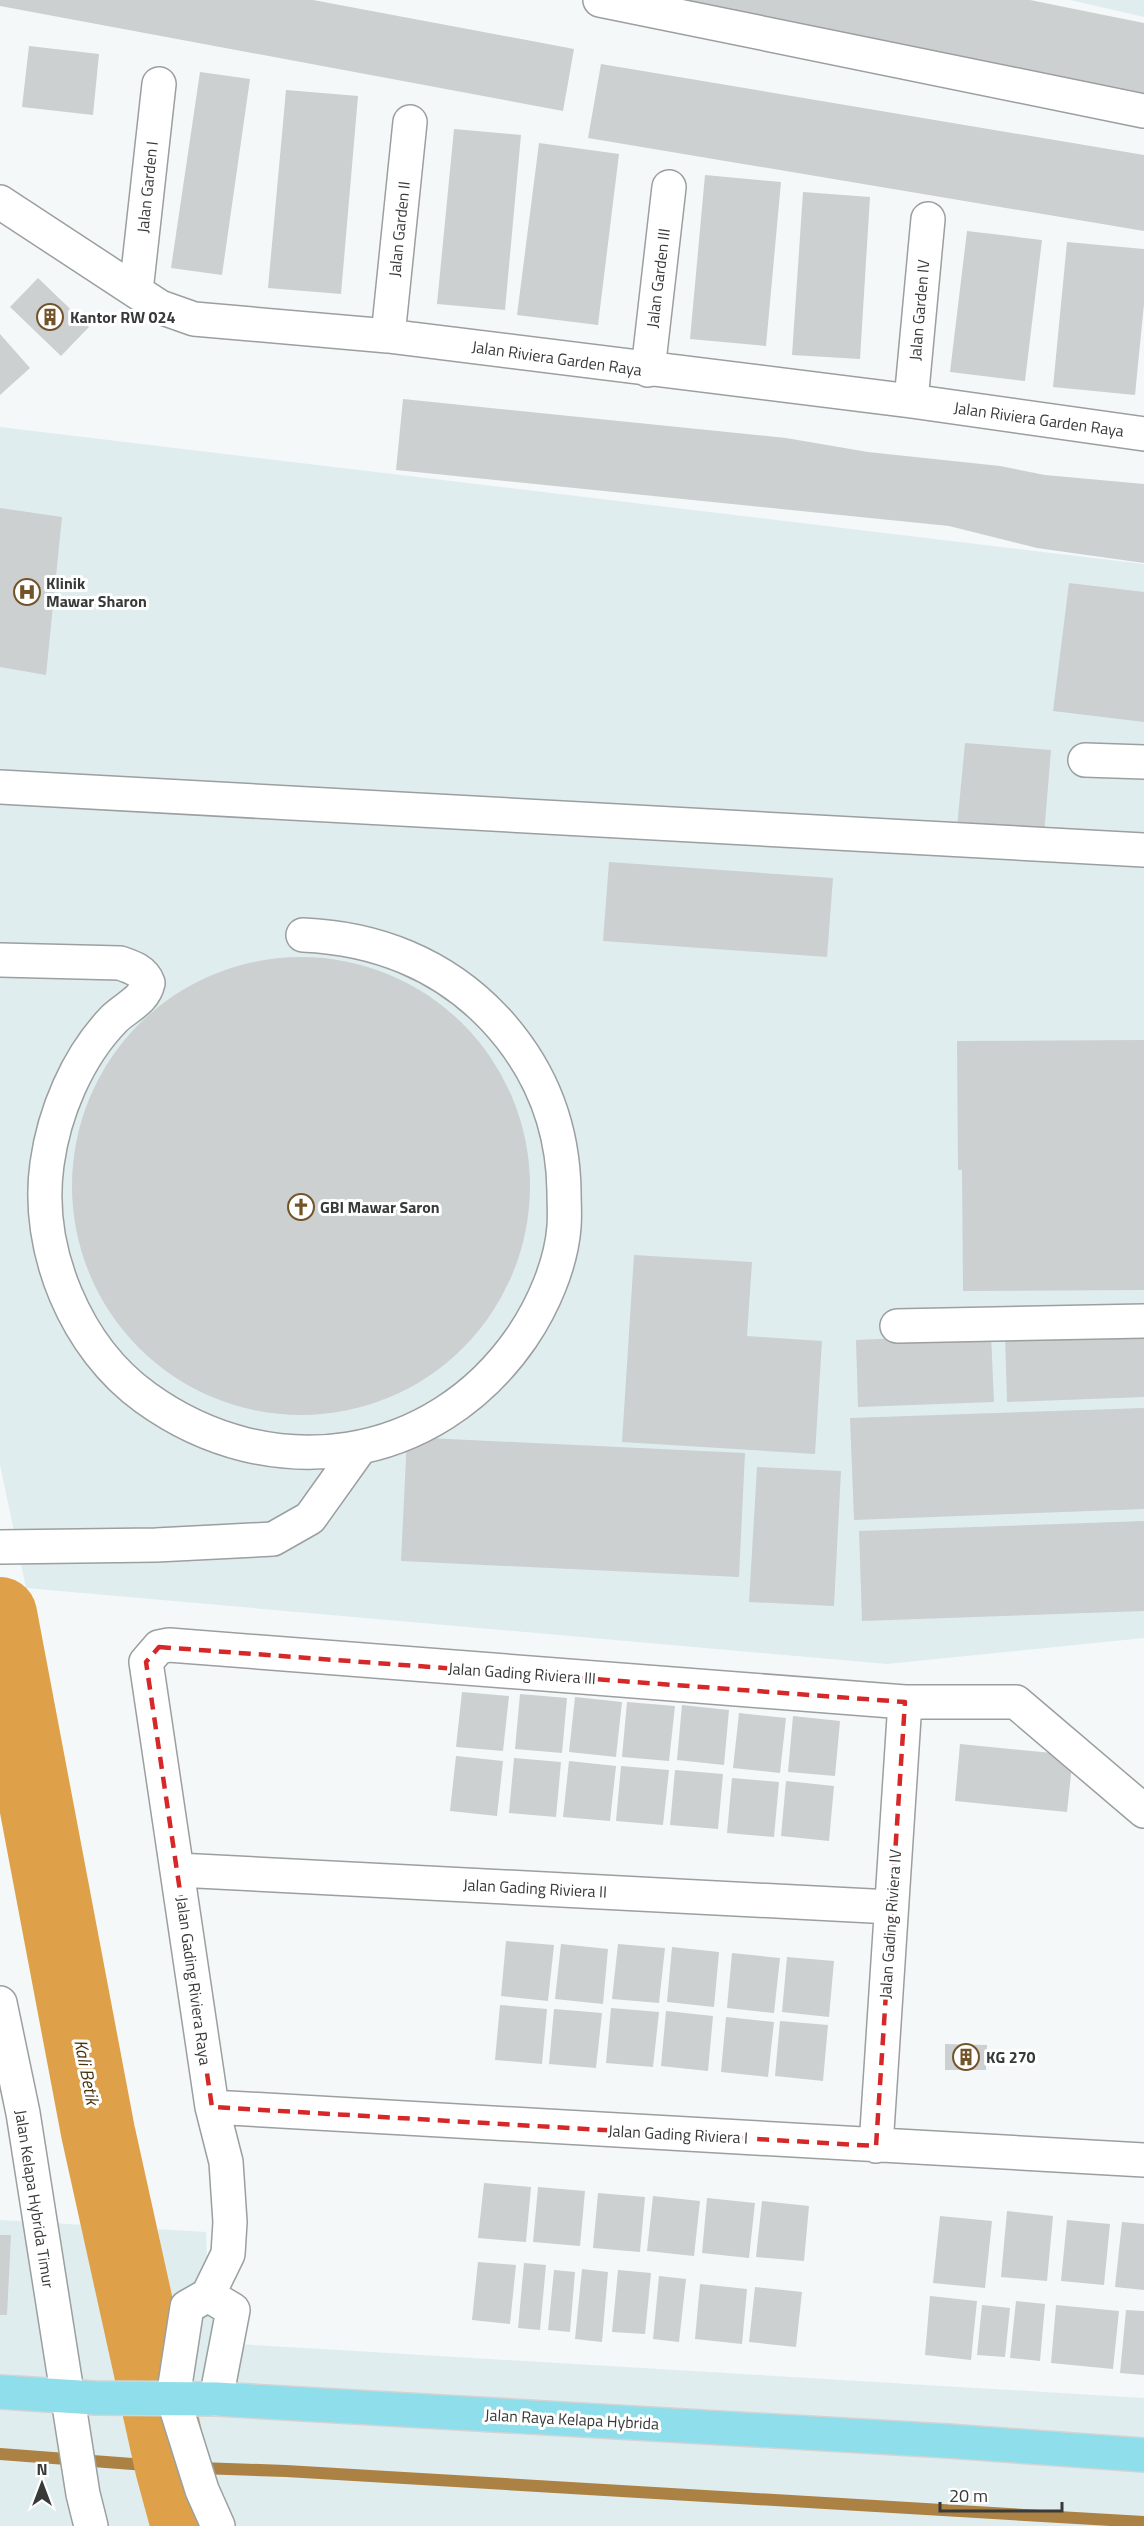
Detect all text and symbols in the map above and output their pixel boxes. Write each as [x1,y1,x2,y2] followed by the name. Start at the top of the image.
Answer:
[130,140,164,234] street label: Jalan Garden I
[382,180,416,278] street label: Jalan Garden II
[640,227,676,329] street label: Jalan Garden III
[903,258,935,362] street label: Jalan Garden IV
[35,302,65,332] building icon: Kantor RW 024
[70,305,175,329] place label: Kantor RW 024
[470,334,644,382] street label: Jalan Riviera Garden Raya
[952,395,1126,443] street label: Jalan Riviera Garden Raya
[46,571,147,613] place label: Klinik Mawar Sharon
[12,577,42,607] hospital icon: Klinik Mawar Sharon
[286,1192,316,1222] church icon: GBI Mawar Saron
[320,1195,440,1219] place label: GBI Mawar Saron
[447,1656,597,1690] street label: Jalan Gading Riviera III
[873,1849,907,1999] street label: Jalan Gading Riviera IV
[462,1872,608,1904] street label: Jalan Gading Riviera II
[170,1895,218,2067] street label: Jalan Gading Riviera Raya
[67,2037,107,2109] water label: Kali Betik
[951,2042,981,2072] building icon: KG 270
[986,2045,1036,2069] place label: KG 270
[9,2108,61,2290] street label: Jalan Kelapa Hybrida Timur
[607,2118,749,2150] street label: Jalan Gading Riviera I
[484,2402,660,2436] street label: Jalan Raya Kelapa Hybrida
[12,2454,72,2514] north arrow
[36,2457,48,2481] text: N
[940,2475,1062,2513] scale bar
[949,2482,988,2509] text: 20 m

